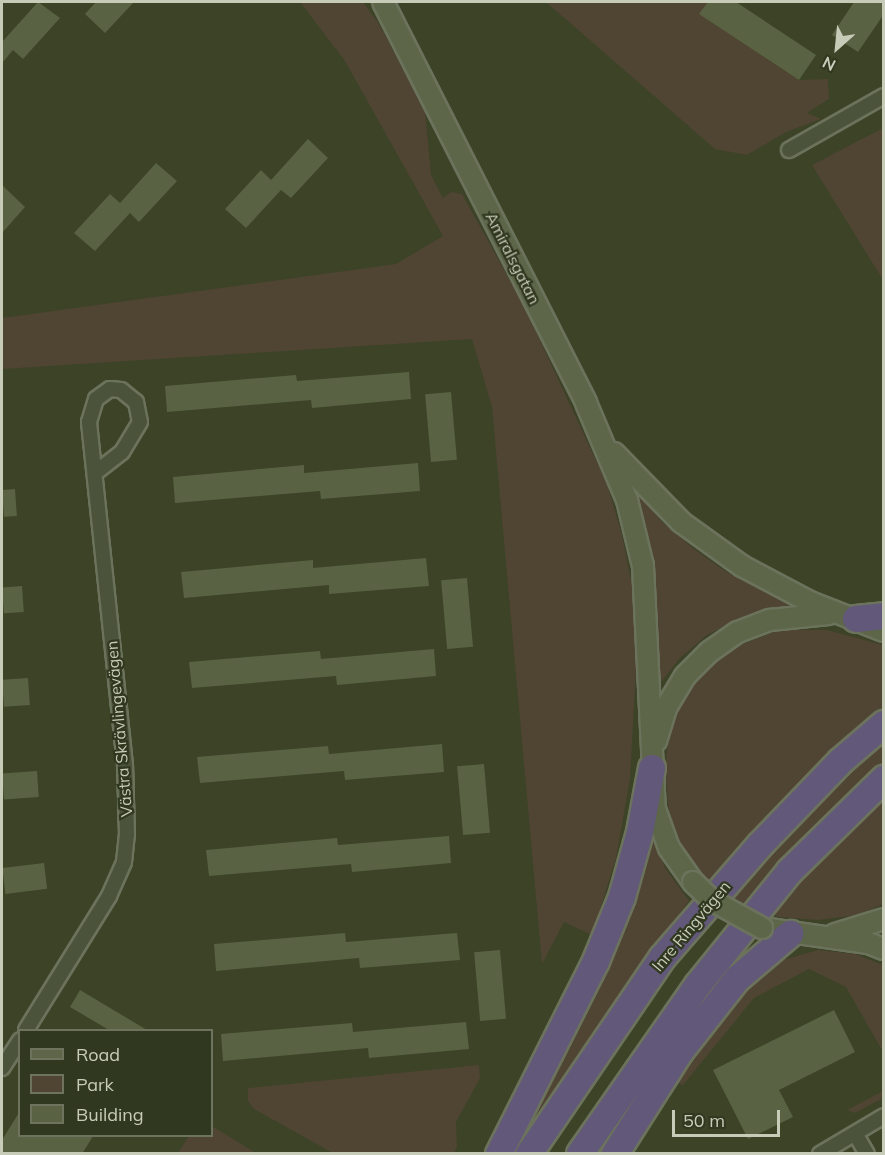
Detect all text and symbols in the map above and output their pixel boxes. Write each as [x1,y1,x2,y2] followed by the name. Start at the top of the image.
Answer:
[807,18,867,78] north arrow
[819,52,839,76] text: N
[482,209,544,307] street label: Amiralsgatan
[102,640,136,818] street label: Västra Skrävlingevägen
[648,877,734,975] street label: Inre Ringvägen
[18,1029,213,1137] legend
[76,1043,120,1066] text: Road
[76,1073,114,1096] text: Park
[675,1098,783,1136] scale bar
[76,1103,144,1126] text: Building
[683,1109,725,1132] text: 50 m

